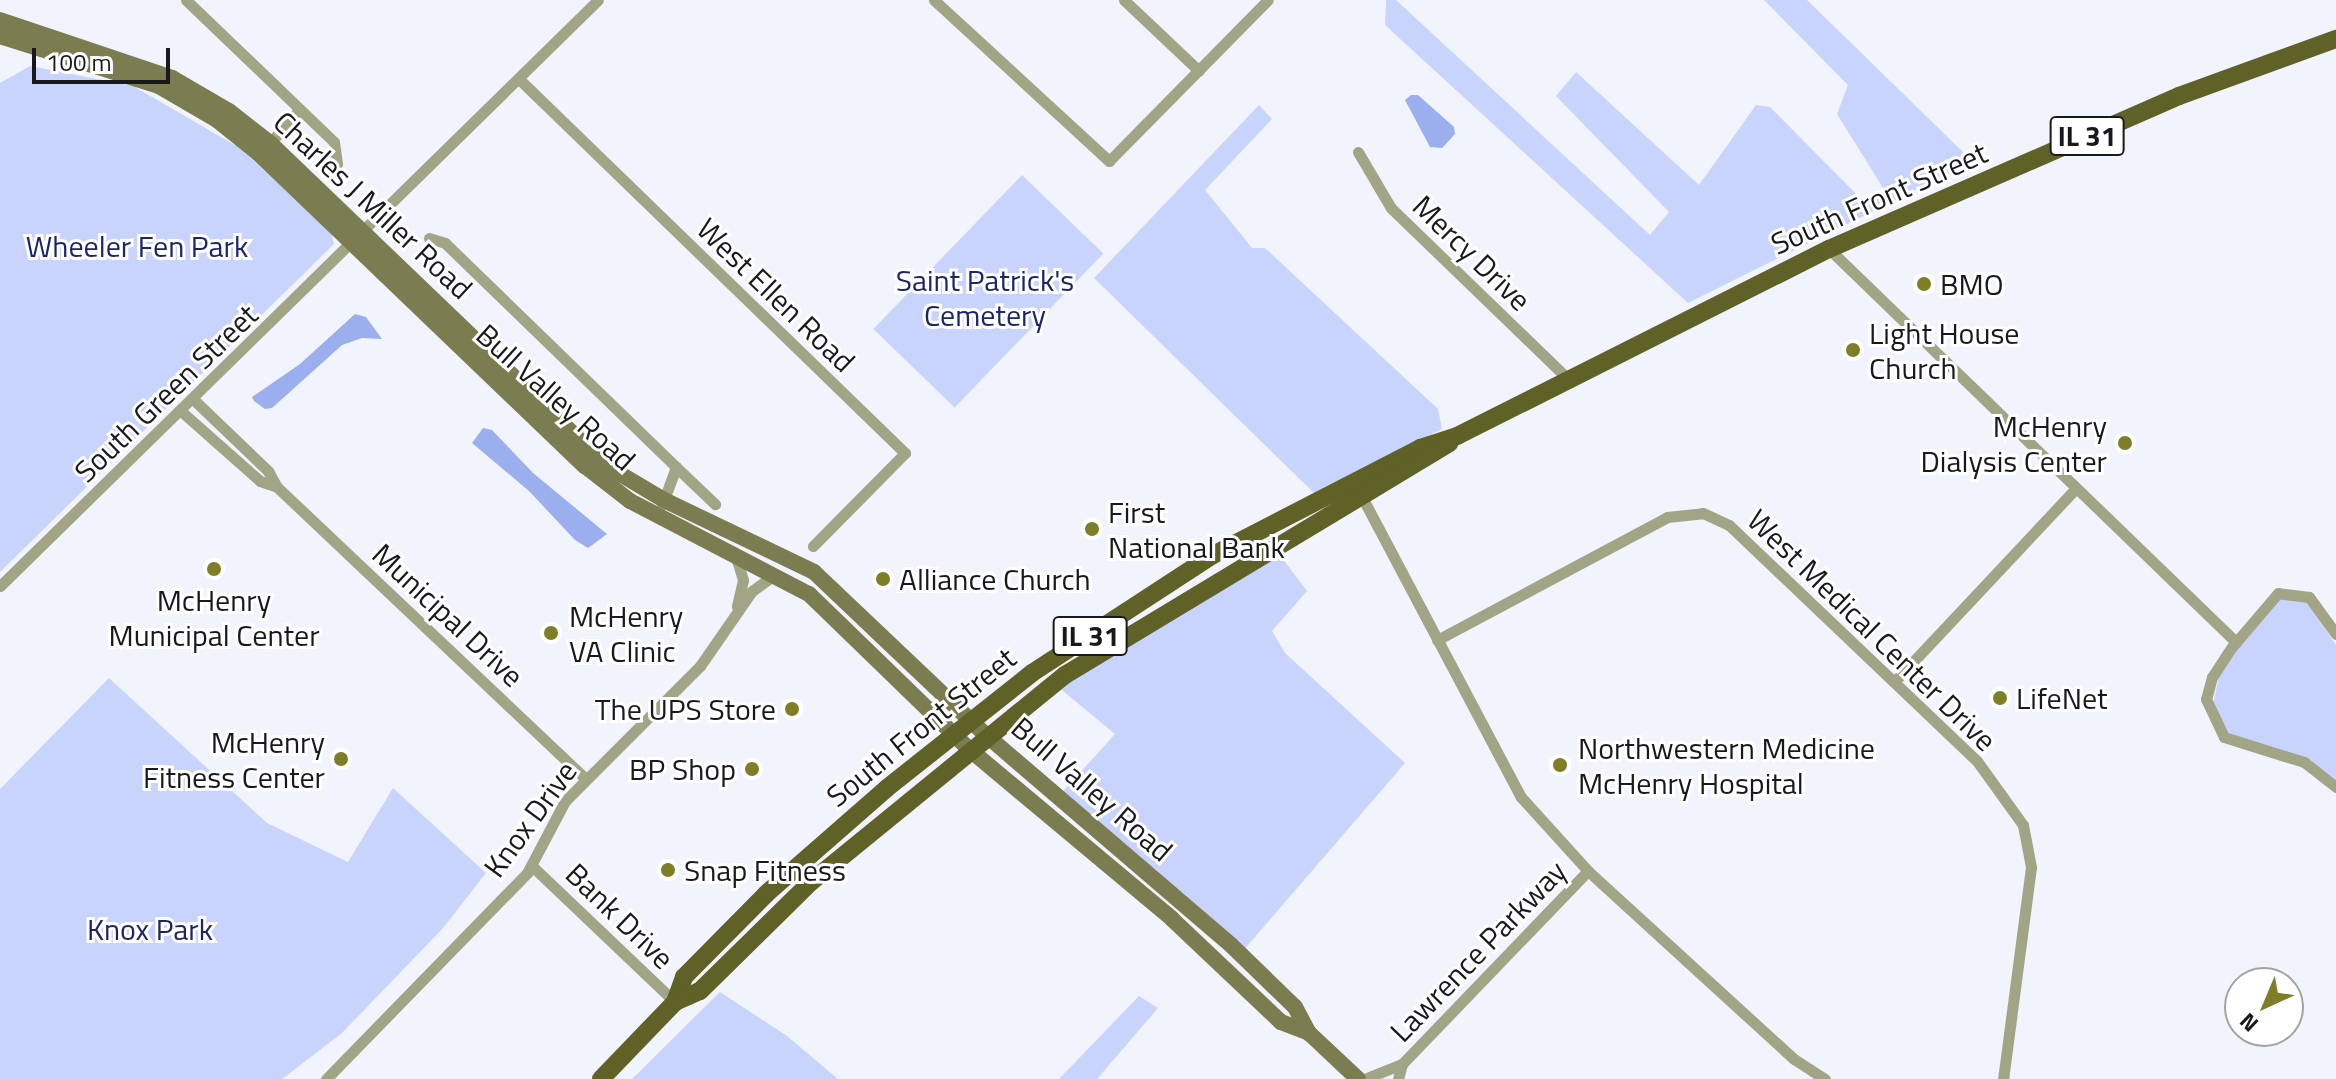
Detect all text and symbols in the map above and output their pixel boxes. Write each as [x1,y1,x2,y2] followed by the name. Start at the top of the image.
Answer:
[36,32,174,82] scale bar
[46,44,112,80] text: 100 m
[266,104,480,306] street label: Charles J Miller Road
[2049,112,2125,160] road number: IL 31
[1765,134,1993,262] street label: South Front Street
[1406,188,1538,318] street label: Mercy Drive
[690,211,862,379] street label: West Ellen Road
[26,228,248,264] park label: Wheeler Fen Park
[896,262,1074,332] park label: Saint Patrick's Cemetery
[1940,266,2003,302] place label: BMO
[1915,275,1933,293] marker: BMO
[67,297,265,489] street label: South Green Street
[1869,315,2019,386] place label: Light House Church
[469,316,643,478] street label: Bull Valley Road
[1844,341,1862,359] marker: Light House Church
[1921,408,2107,478] place label: McHenry Dialysis Center
[2114,432,2136,454] marker: McHenry Dialysis Center
[1108,494,1285,564] place label: First National Bank
[1740,502,2004,758] street label: West Medical Center Drive
[1083,520,1101,538] marker: First National Bank
[365,536,531,694] street label: Municipal Drive
[205,560,223,578] marker: McHenry Municipal Center
[899,561,1091,597] place label: Alliance Church
[874,570,892,588] marker: Alliance Church
[108,582,320,652] place label: McHenry Municipal Center
[569,598,683,668] place label: McHenry VA Clinic
[1052,612,1128,660] road number: IL 31
[540,622,562,644] marker: McHenry VA Clinic
[819,640,1023,814] street label: South Front Street
[2016,680,2107,716] place label: LifeNet
[1991,689,2009,707] marker: LifeNet
[595,691,776,727] place label: The UPS Store
[783,700,801,718] marker: The UPS Store
[1004,709,1180,869] street label: Bull Valley Road
[143,724,325,794] place label: McHenry Fitness Center
[1578,730,1875,800] place label: Northwestern Medicine McHenry Hospital
[332,750,350,768] marker: McHenry Fitness Center
[629,751,736,787] place label: BP Shop
[476,754,584,884] street label: Knox Drive
[1549,754,1571,776] marker: Northwestern Medicine McHenry Hospital
[743,760,761,778] marker: BP Shop
[684,852,846,888] place label: Snap Fitness
[1382,853,1574,1049] street label: Lawrence Parkway
[559,856,681,976] street label: Bank Drive
[659,861,677,879] marker: Snap Fitness
[87,911,213,947] park label: Knox Park
[2224,967,2304,1047] north arrow
[2231,1005,2266,1040] text: N

